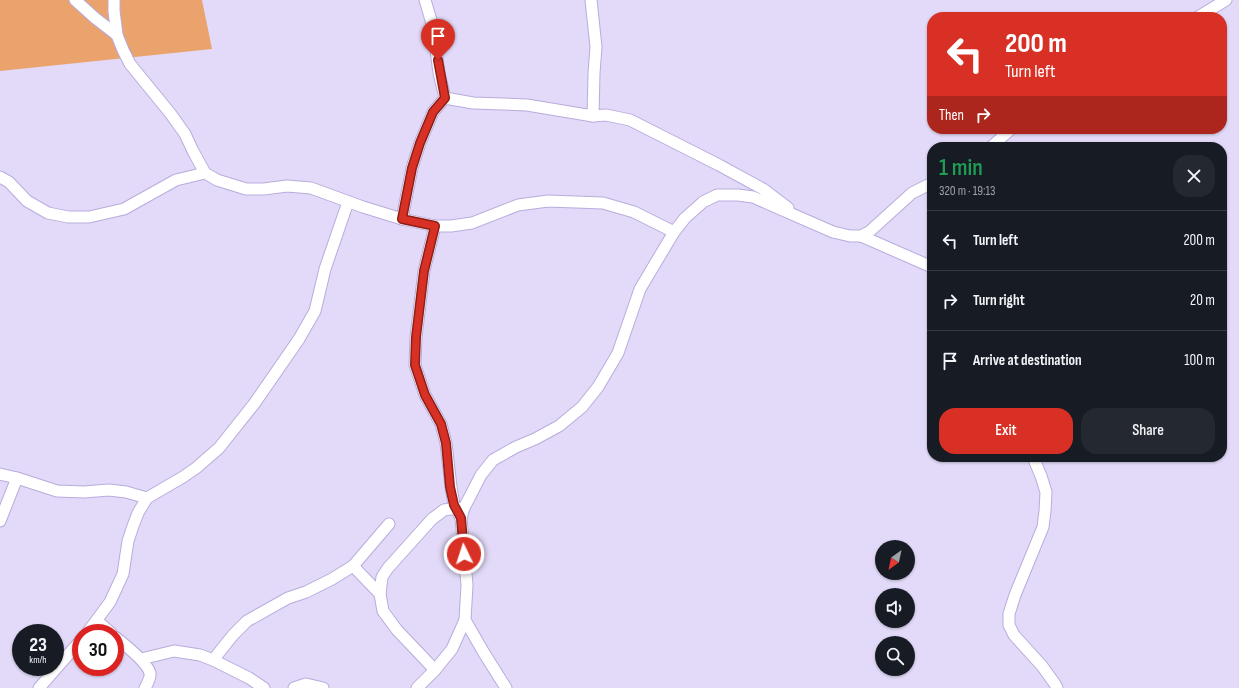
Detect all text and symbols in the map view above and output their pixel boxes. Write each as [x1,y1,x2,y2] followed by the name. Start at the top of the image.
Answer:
[421,19,455,60] pin
[427,25,449,47] icon: arrive
[1005,27,1067,60] text: 200 m
[939,28,991,80] icon: left
[1005,61,1056,82] text: Turn left
[972,104,994,126] icon: right
[939,106,964,125] text: Then
[939,153,983,182] text: 1 min
[1173,155,1215,197] button: close
[939,183,996,199] text: 320 m · 19:13
[939,230,961,252] icon: left
[973,231,1018,250] text: Turn left
[1183,231,1215,250] text: 200 m
[939,290,961,312] icon: right
[973,291,1025,310] text: Turn right
[1190,291,1215,310] text: 20 m
[939,350,961,372] icon: arrive
[973,351,1082,370] text: Arrive at destination
[1184,351,1215,370] text: 100 m
[939,408,1073,454] button: Exit
[1081,408,1215,454] button: Share
[443,533,485,575] position arrow
[875,540,915,580] north arrow
[875,540,915,676] map controls
[875,588,915,628] button: sound
[72,624,124,676] speed limit sign: 30
[29,633,47,657] text: 23
[875,636,915,676] button: search
[29,654,47,666] text: km/h

